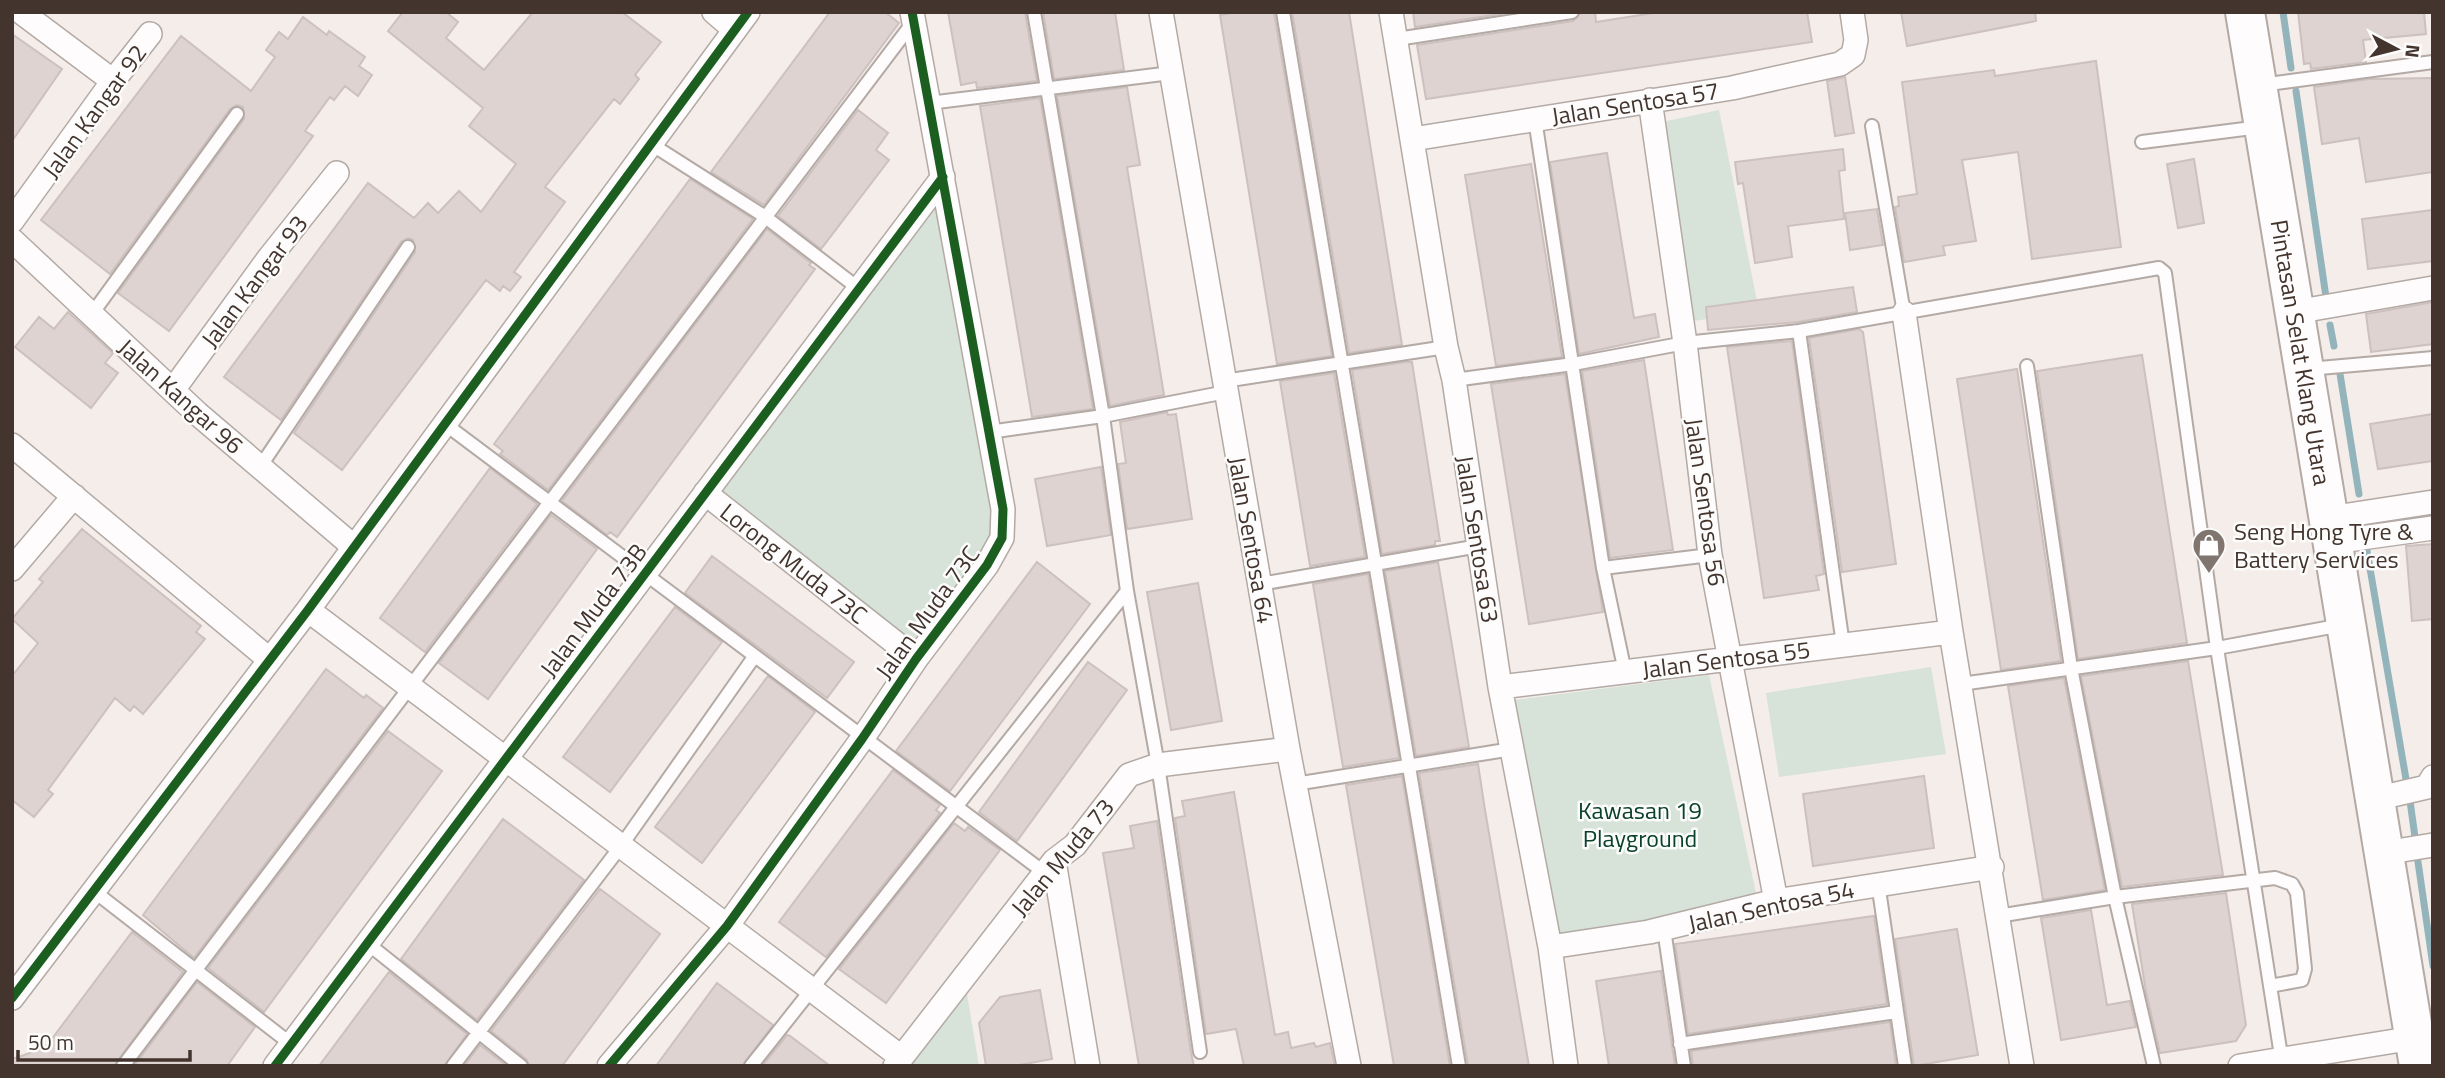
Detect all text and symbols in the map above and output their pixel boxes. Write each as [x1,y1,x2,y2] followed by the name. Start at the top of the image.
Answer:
[2361,14,2431,84] north arrow
[33,36,155,186] street label: Jalan Kangar 92
[2398,43,2429,59] text: N
[1549,72,1721,134] street label: Jalan Sentosa 57
[192,207,316,355] street label: Jalan Kangar 93
[2262,217,2341,488] street label: Pintasan Selat Klang Utara
[110,330,252,462] street label: Jalan Kangar 96
[1676,416,1736,588] street label: Jalan Sentosa 56
[1447,453,1509,625] street label: Jalan Sentosa 63
[1220,454,1284,626] street label: Jalan Sentosa 64
[713,494,875,632] street label: Lorong Muda 73C
[2234,513,2414,577] place label: Seng Hong Tyre & Battery Services
[2190,526,2228,575] shop icon: Seng Hong Tyre & Battery Services
[531,536,655,684] street label: Jalan Muda 73B
[866,538,988,686] street label: Jalan Muda 73C
[1640,631,1812,687] street label: Jalan Sentosa 55
[1002,790,1122,924] street label: Jalan Muda 73
[1578,792,1702,856] park label: Kawasan 19 Playground
[1685,871,1857,941] street label: Jalan Sentosa 54
[18,1018,189,1062] scale bar
[28,1026,74,1058] text: 50 m

